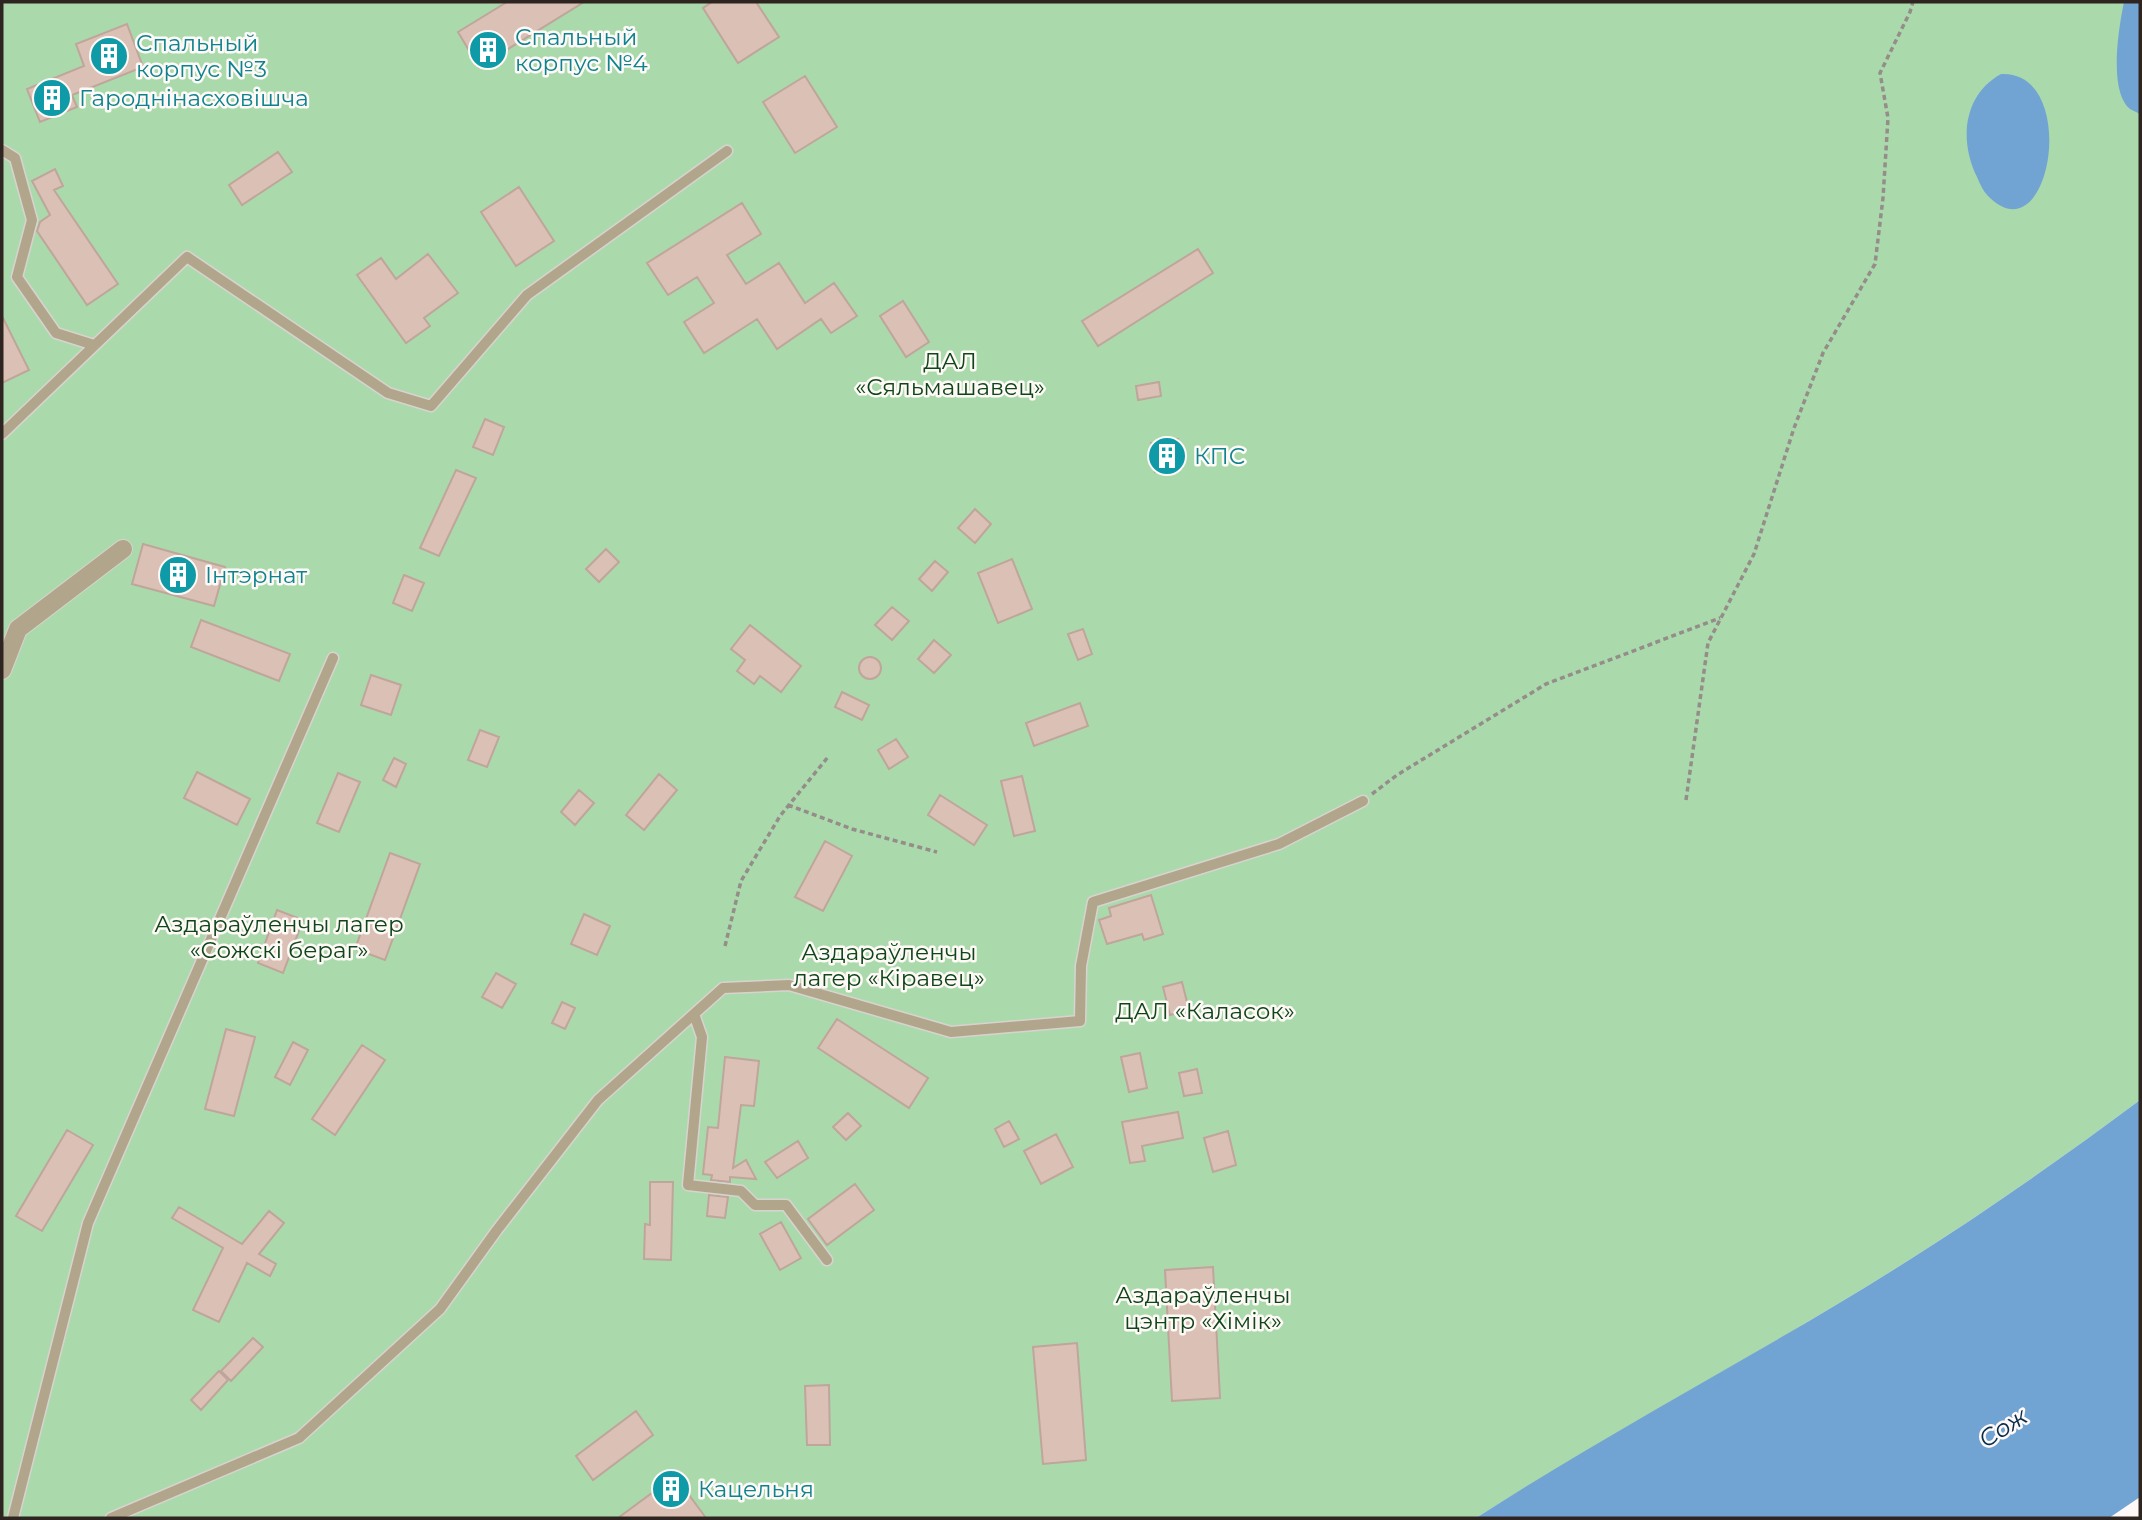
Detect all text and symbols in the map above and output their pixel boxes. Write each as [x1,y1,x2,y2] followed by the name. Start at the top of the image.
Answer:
[515,23,648,77] place label: Спальный корпус №4
[136,29,267,83] place label: Спальный корпус №3
[467,29,509,71] building icon: Спальный корпус №4
[88,35,130,77] building icon: Спальный корпус №3
[31,77,73,119] building icon: Гароднінасховішча
[79,84,309,112] place label: Гароднінасховішча
[855,347,1045,401] park label: ДАЛ «Сяльмашавец»
[1146,435,1188,477] building icon: КПС
[1194,442,1245,470] place label: КПС
[157,554,199,596] building icon: Інтэрнат
[205,561,307,589] place label: Інтэрнат
[154,910,404,964] park label: Аздараўленчы лагер «Сожскі бераг»
[793,938,985,992] park label: Аздараўленчы лагер «Кіравец»
[1115,997,1295,1025] park label: ДАЛ «Каласок»
[1115,1281,1291,1335] park label: Аздараўленчы цэнтр «Хімік»
[1973,1401,2033,1454] water label: Сож
[650,1468,692,1510] building icon: Кацельня
[698,1475,814,1503] place label: Кацельня

